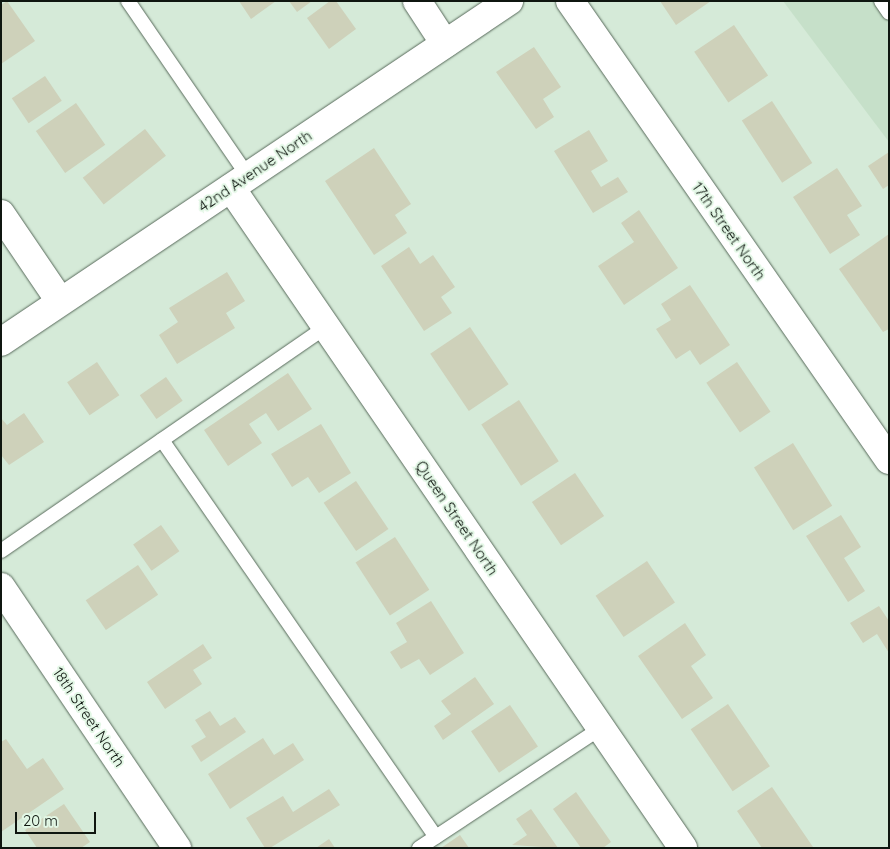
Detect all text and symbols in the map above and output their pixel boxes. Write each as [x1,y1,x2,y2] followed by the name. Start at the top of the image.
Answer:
[195,126,315,216] street label: 42nd Avenue North
[689,179,769,283] street label: 17th Street North
[412,457,502,579] street label: Queen Street North
[49,664,129,770] street label: 18th Street North
[18,802,99,834] scale bar
[23,811,58,830] text: 20 m

